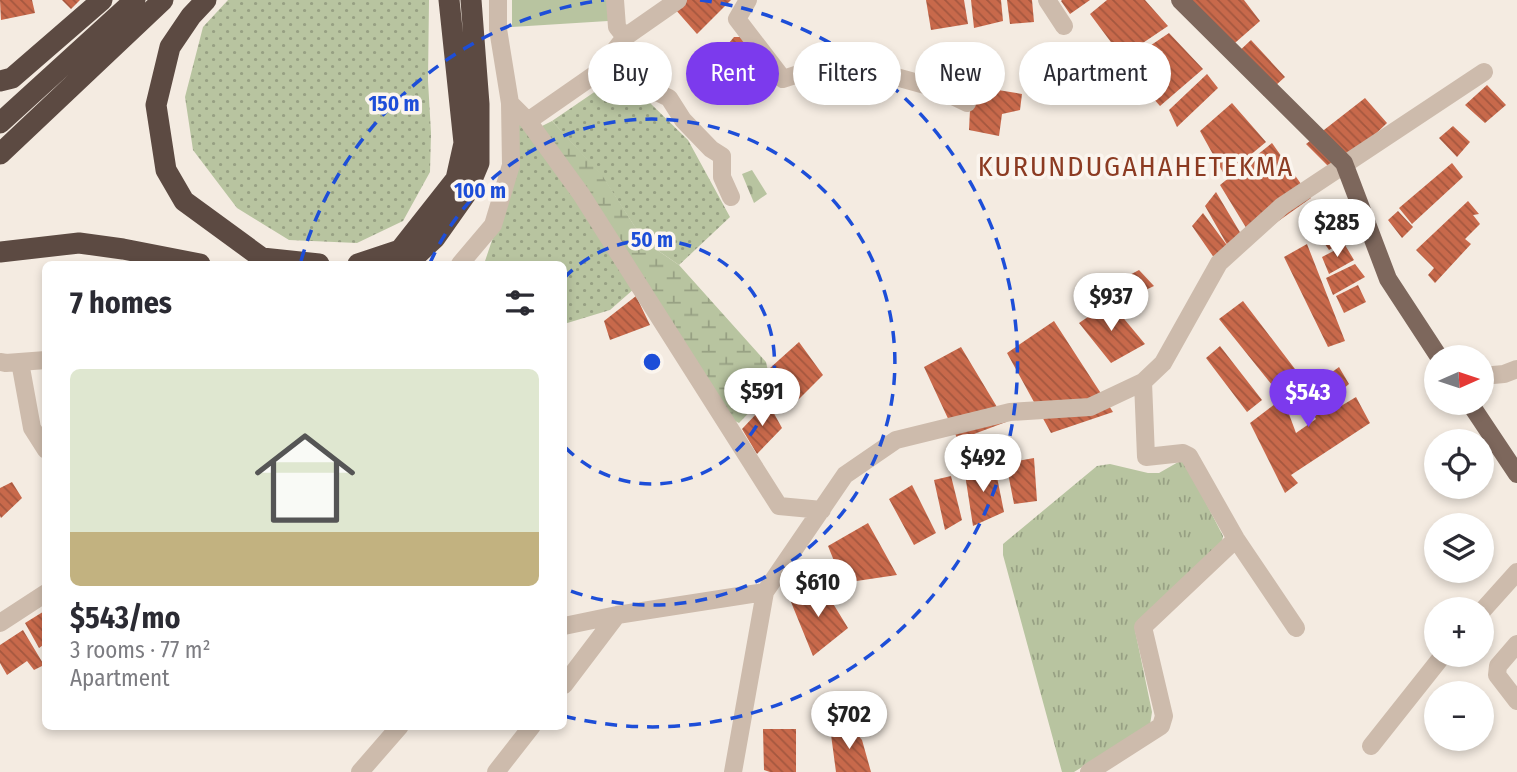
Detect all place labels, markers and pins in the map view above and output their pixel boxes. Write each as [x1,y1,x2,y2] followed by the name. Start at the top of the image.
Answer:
[1296,200,1378,259] pin: $285
[1070,274,1152,333] pin: $937
[640,350,664,374] centre of rings
[721,368,803,428] pin: $591
[1267,370,1349,429] pin: $543
[942,434,1024,494] pin: $492
[777,560,859,619] pin: $610
[808,692,890,751] pin: $702

